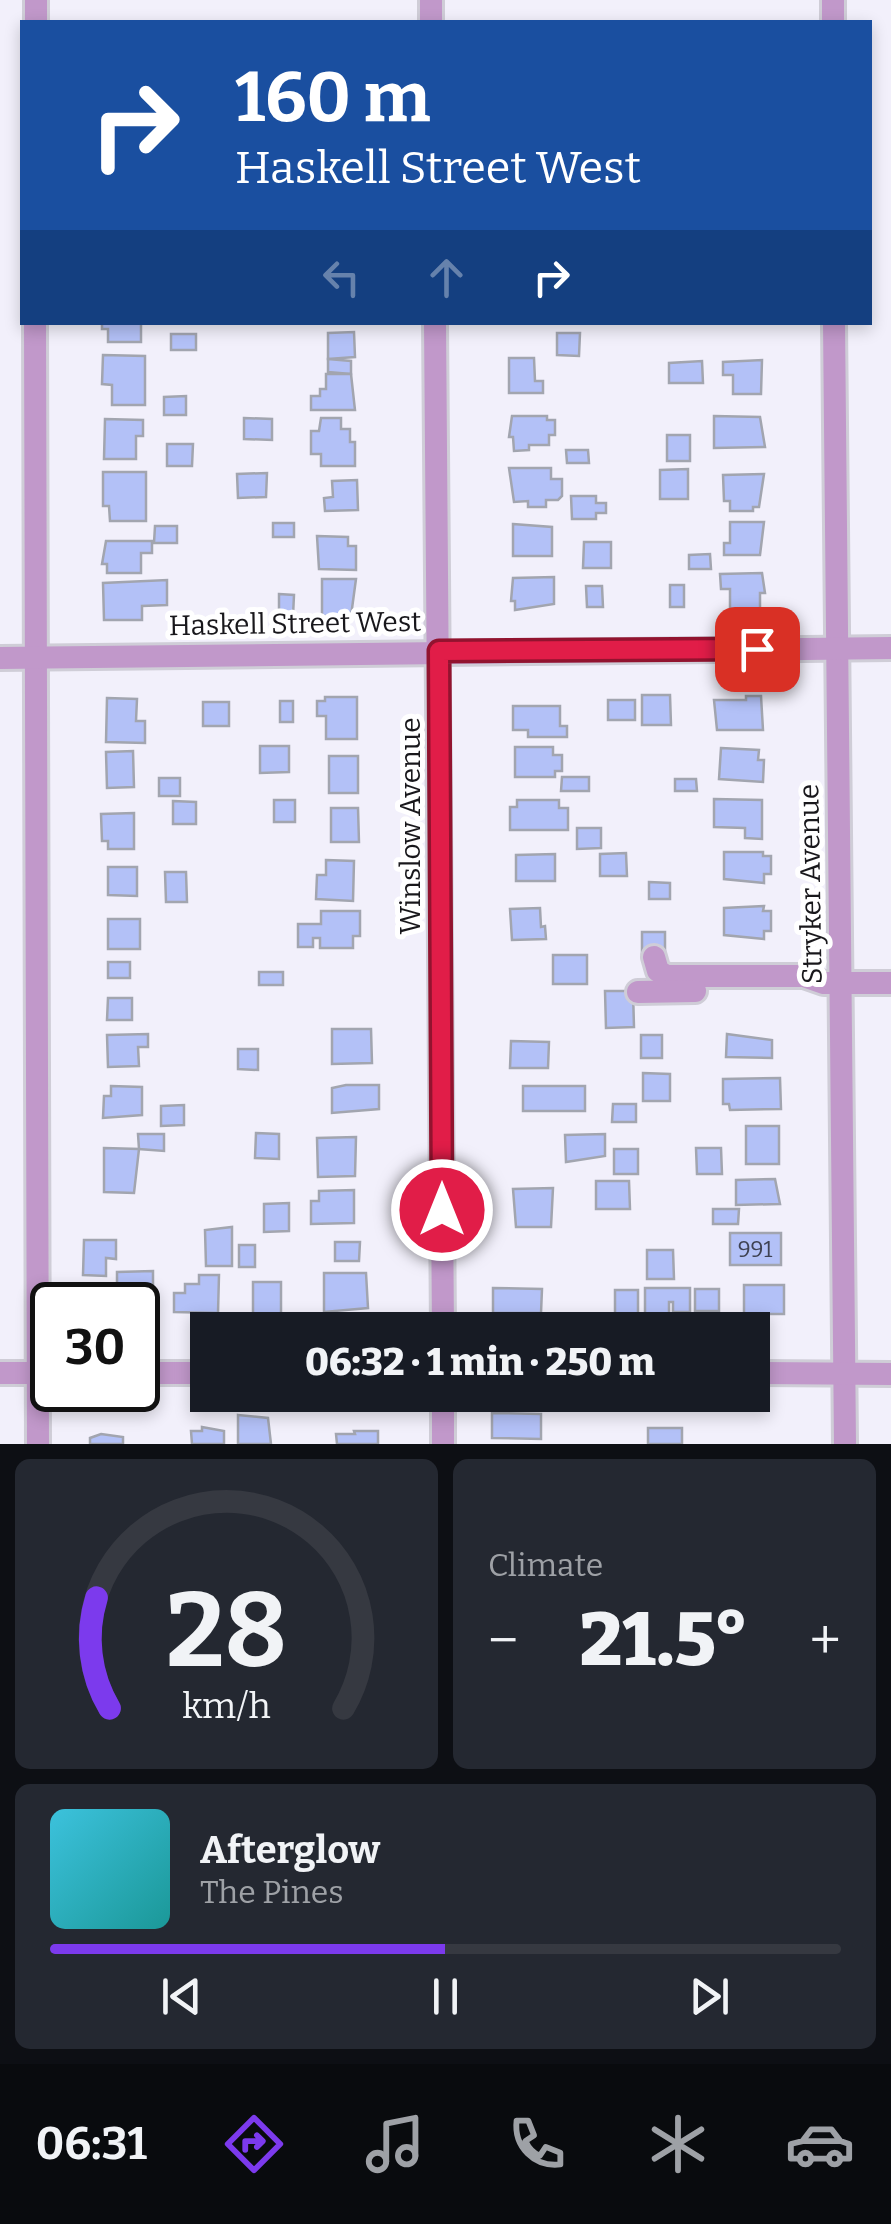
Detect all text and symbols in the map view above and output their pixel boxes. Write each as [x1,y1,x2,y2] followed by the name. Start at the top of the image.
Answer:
[235,56,430,140] text: 160 m
[70,60,200,190] icon: right
[235,141,641,195] text: Haskell Street West
[314,250,369,305] icon: left
[419,250,474,305] icon: ahead
[524,250,579,305] icon: right
[168,605,422,642] street label: Haskell Street West
[715,607,800,692] pin
[730,622,785,677] icon: arrive
[394,718,427,934] street label: Winslow Avenue
[792,783,829,985] street label: Stryker Avenue
[390,1158,494,1262] position arrow
[738,1236,772,1263] house number: 991
[30,1282,160,1412] speed limit sign: 30
[305,1339,655,1385] text: 06:32 · 1 min · 250 m
[488,1546,603,1584] text: Climate
[166,1569,287,1694] text: 28
[579,1595,748,1685] text: 21.5°
[488,1608,518,1674] text: −
[810,1608,841,1674] text: +
[182,1685,271,1727] text: km/h
[200,1827,380,1873] text: Afterglow
[200,1873,344,1911] text: The Pines
[154,1969,209,2024] icon: previous
[418,1969,473,2024] icon: pause
[682,1969,737,2024] icon: next
[219,2109,289,2179] icon: directions
[360,2109,430,2179] icon: music
[502,2109,572,2179] icon: phone
[643,2109,713,2179] icon: climate
[785,2109,855,2179] icon: car
[36,2117,147,2171] text: 06:31

